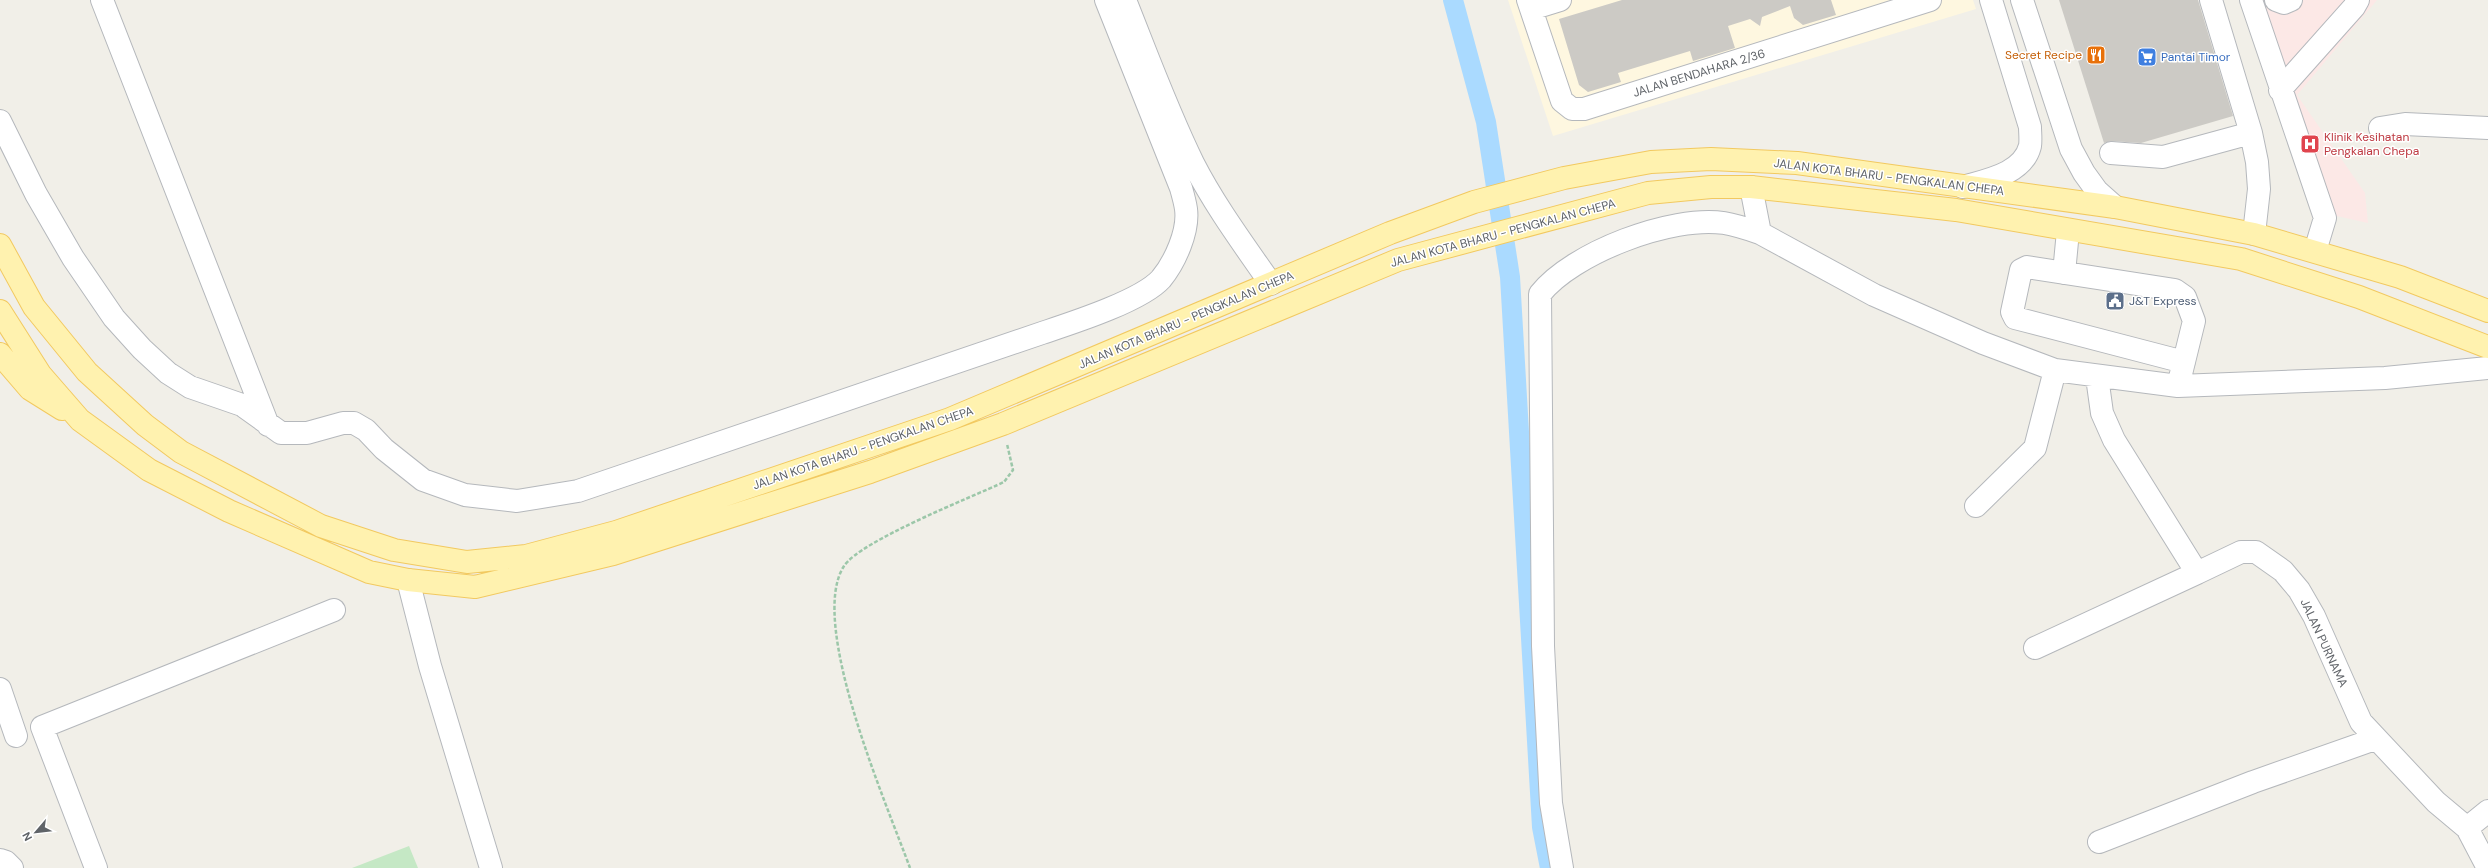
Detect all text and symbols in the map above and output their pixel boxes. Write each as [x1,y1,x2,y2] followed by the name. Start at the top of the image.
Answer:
[2085,44,2107,66] restaurant icon: Secret Recipe
[1631,45,1767,101] street label: JALAN BENDAHARA 2/36
[2136,46,2158,68] supermarket icon: Pantai Timor
[2005,47,2082,63] place label: Secret Recipe
[2161,49,2231,65] place label: Pantai Timor
[2324,129,2419,159] place label: Klinik Kesihatan Pengkalan Chepa
[2299,133,2321,155] hospital icon: Klinik Kesihatan Pengkalan Chepa
[1773,155,2005,199] street label: JALAN KOTA BHARU - PENGKALAN CHEPA
[1389,195,1617,271] street label: JALAN KOTA BHARU - PENGKALAN CHEPA
[1076,267,1296,373] street label: JALAN KOTA BHARU - PENGKALAN CHEPA
[2104,290,2126,312] public building icon: J&T Express
[2129,293,2197,309] place label: J&T Express
[751,403,975,493] street label: JALAN KOTA BHARU - PENGKALAN CHEPA
[2297,596,2351,690] street label: JALAN PURNAMA
[16,812,56,852] north arrow
[19,830,35,844] text: N

